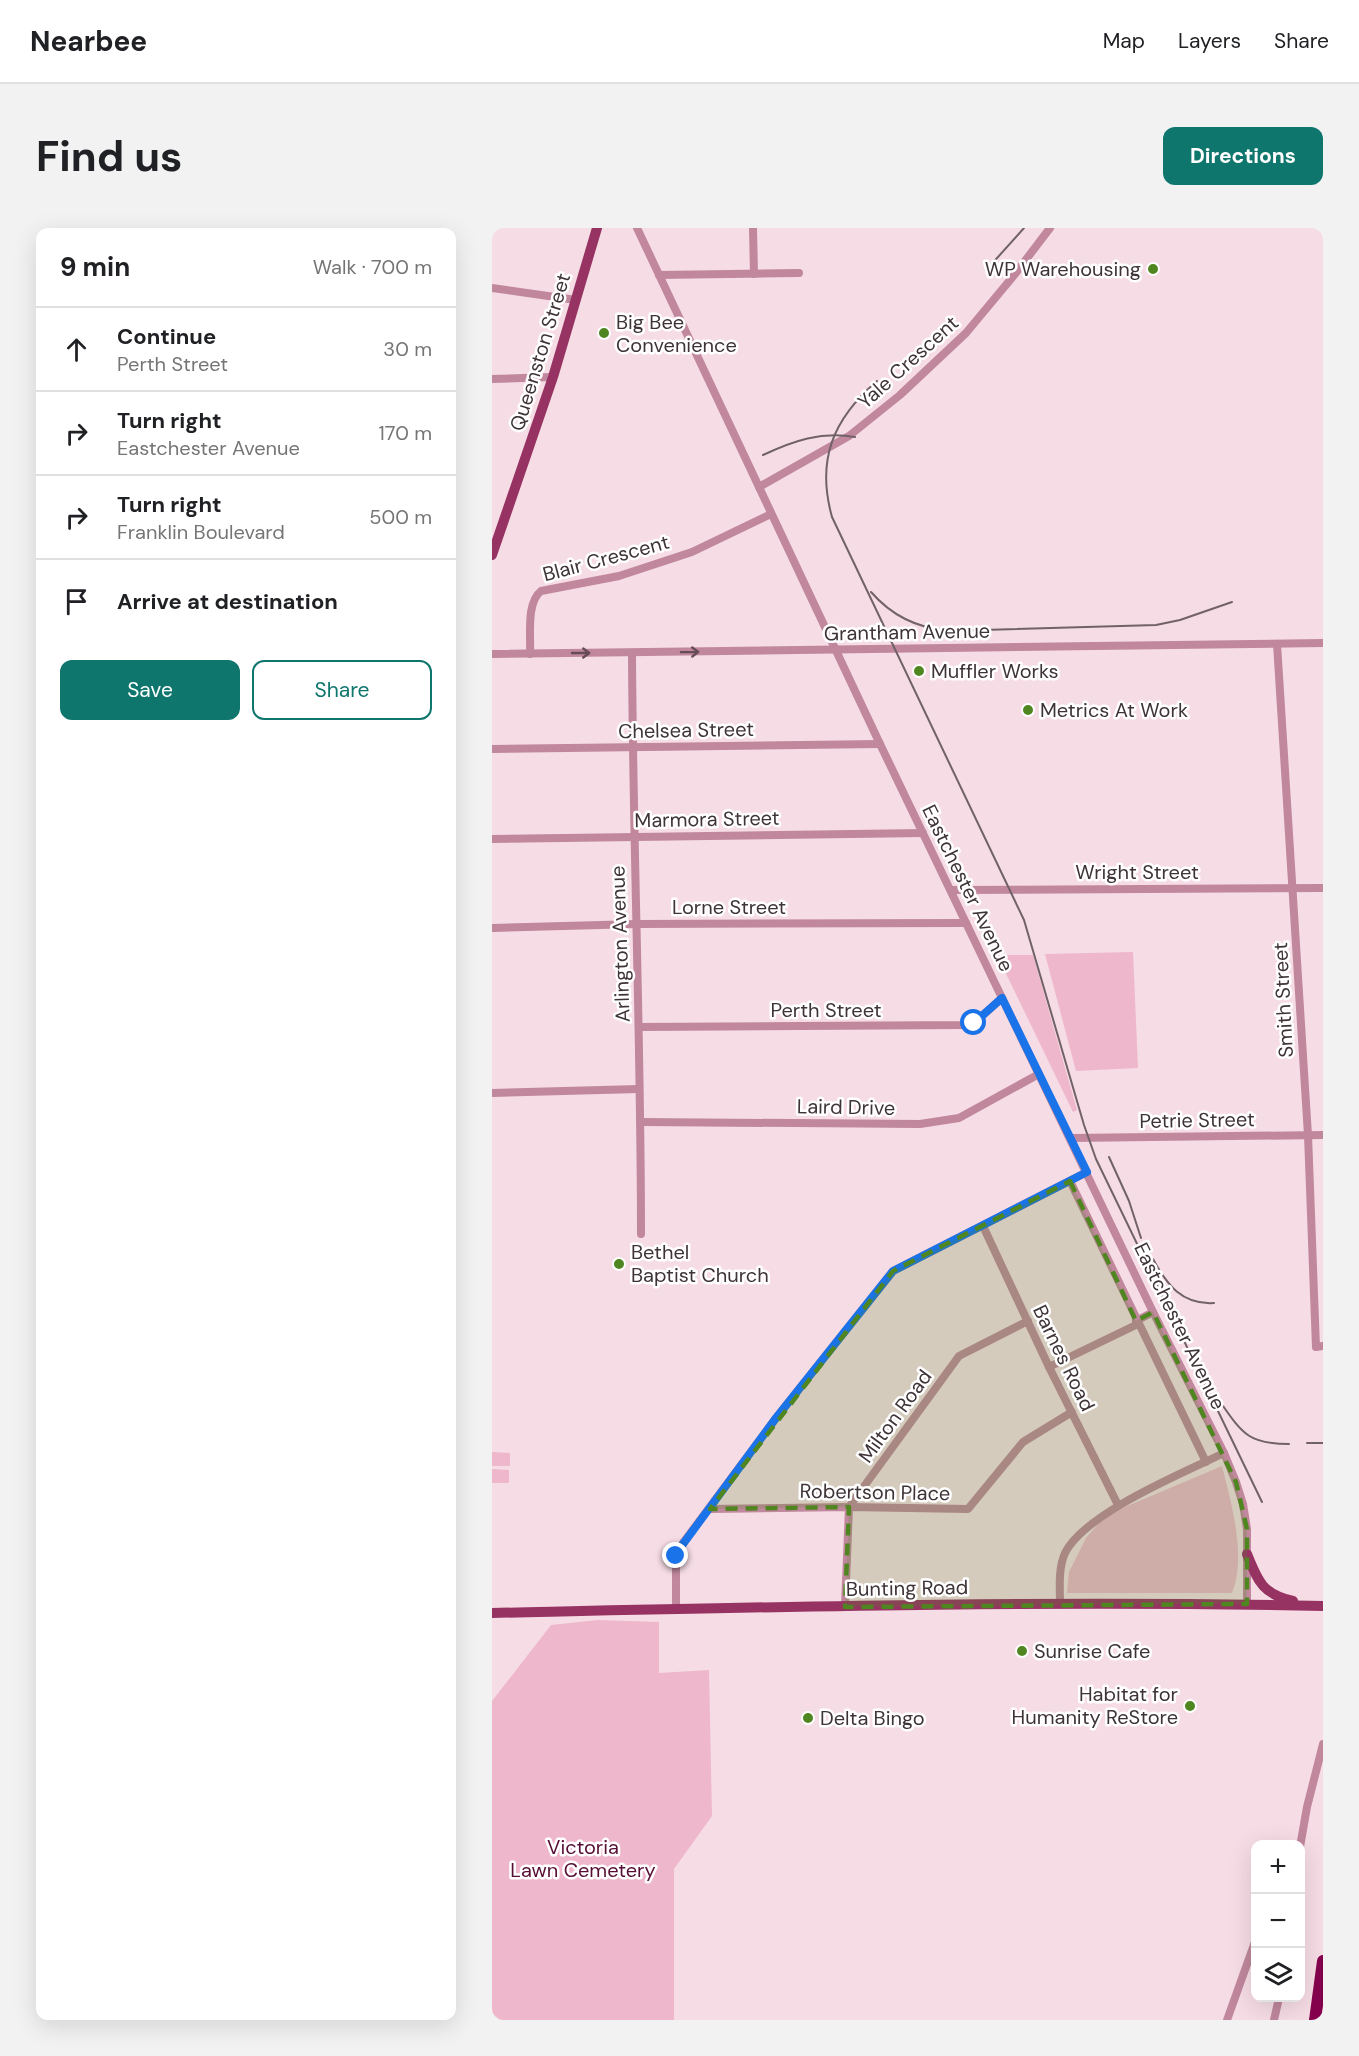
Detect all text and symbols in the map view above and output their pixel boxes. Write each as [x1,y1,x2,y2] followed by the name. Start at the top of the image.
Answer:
[30,23,147,60] text: Nearbee
[1103,27,1145,55] text: Map
[1178,27,1241,55] text: Layers
[1274,27,1329,55] text: Share
[1163,127,1323,185] button: Directions
[36,129,182,184] text: Find us
[60,250,130,284] text: 9 min
[313,254,432,280] text: Walk · 700 m
[985,256,1141,282] place label: WP Warehousing
[1146,262,1160,276] marker: WP Warehousing
[504,270,576,434] street label: Queenston Street
[616,309,737,358] place label: Big Bee Convenience
[852,310,964,414] street label: Yale Crescent
[117,322,216,351] text: Continue
[597,326,611,340] marker: Big Bee Convenience
[60,333,93,366] icon: ahead
[383,336,432,362] text: 30 m
[117,351,228,377] text: Perth Street
[117,406,222,435] text: Turn right
[60,417,93,450] icon: right
[379,420,432,446] text: 170 m
[117,435,300,461] text: Eastchester Avenue
[117,490,222,519] text: Turn right
[60,501,93,534] icon: right
[369,504,432,530] text: 500 m
[117,519,285,545] text: Franklin Boulevard
[540,529,672,587] street label: Blair Crescent
[60,585,93,618] icon: arrive
[117,587,338,616] text: Arrive at destination
[824,618,990,646] street label: Grantham Avenue
[680,646,700,658] one-way arrow
[570,648,590,659] one-way arrow
[931,658,1059,684] place label: Muffler Works
[60,660,240,720] button: Save
[252,660,432,720] button: Share
[912,664,926,678] marker: Muffler Works
[1040,697,1188,723] place label: Metrics At Work
[1021,703,1035,717] marker: Metrics At Work
[618,716,754,744] street label: Chelsea Street
[916,800,1020,976] street label: Eastchester Avenue
[634,805,780,833] street label: Marmora Street
[1075,859,1199,885] street label: Wright Street
[604,865,636,1023] street label: Arlington Avenue
[672,894,786,920] street label: Lorne Street
[1267,941,1299,1058] street label: Smith Street
[770,997,882,1023] street label: Perth Street
[960,1009,986,1035] route start
[797,1093,895,1121] street label: Laird Drive
[1139,1106,1255,1134] street label: Petrie Street
[1128,1238,1232,1414] street label: Eastchester Avenue
[631,1239,769,1288] place label: Bethel Baptist Church
[612,1257,626,1271] marker: Bethel Baptist Church
[1027,1301,1101,1415] street label: Barnes Road
[852,1364,938,1468] street label: Milton Road
[799,1478,951,1506] street label: Robertson Place
[662,1542,688,1568] route end
[846,1574,968,1602] street label: Bunting Road
[1034,1638,1150,1664] place label: Sunrise Cafe
[1015,1644,1029,1658] marker: Sunrise Cafe
[1012,1681,1178,1730] place label: Habitat for Humanity ReStore
[1183,1699,1197,1713] marker: Habitat for Humanity ReStore
[820,1705,925,1731] place label: Delta Bingo
[801,1711,815,1725] marker: Delta Bingo
[510,1834,656,1883] park label: Victoria Lawn Cemetery
[1251,1840,1305,2002] map controls
[1251,1840,1305,1894] button: +
[1251,1894,1305,1948] button: −
[1251,1948,1305,2002] button: layers

